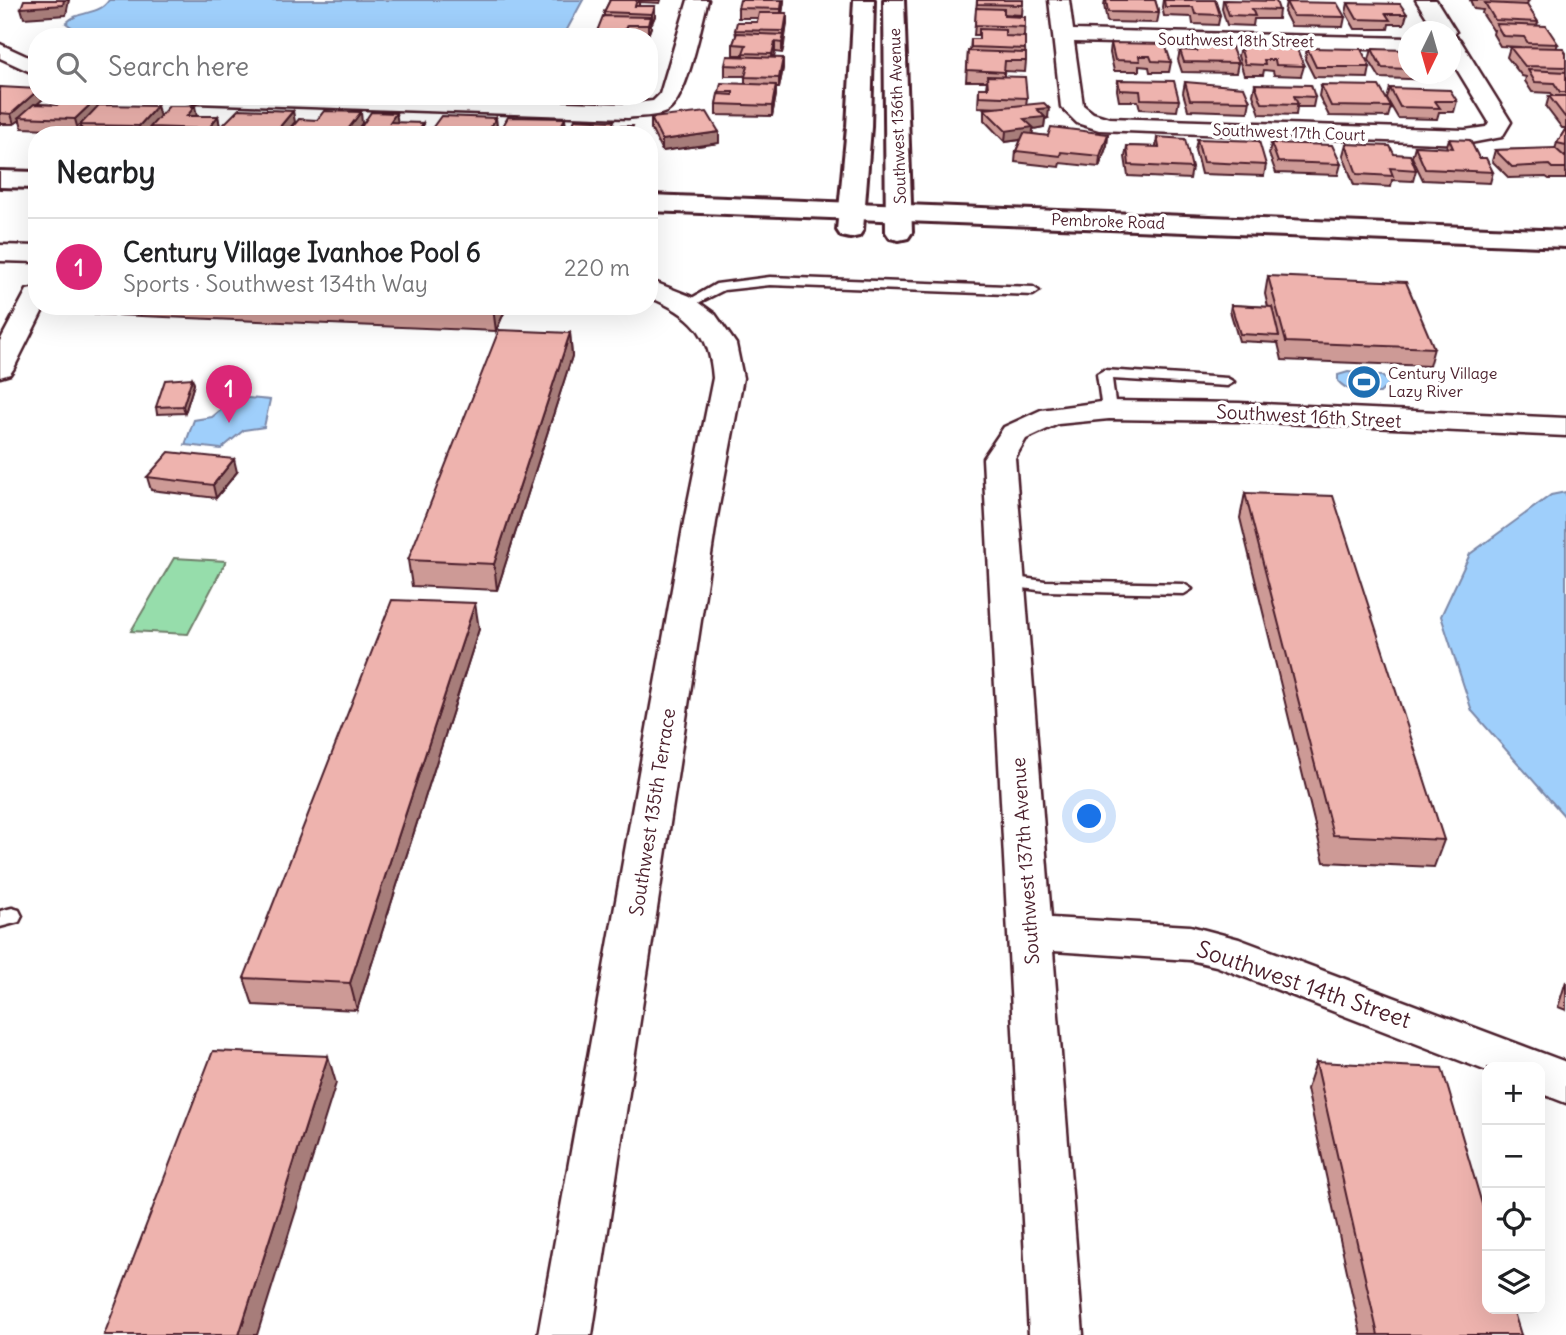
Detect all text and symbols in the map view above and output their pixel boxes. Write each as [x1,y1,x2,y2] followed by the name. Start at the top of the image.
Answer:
[1398,21,1461,84] north arrow
[28,28,658,105] search box
[884,28,910,204] street label: Southwest 136th Avenue
[1158,29,1315,51] street label: Southwest 18th Street
[52,48,90,86] icon: search
[108,50,249,83] text: Search here
[1212,119,1366,145] street label: Southwest 17th Court
[56,153,156,191] text: Nearby
[1051,209,1165,233] street label: Pembroke Road
[123,236,481,269] text: Century Village Ivanhoe Pool 6
[74,253,84,282] text: 1
[564,253,630,282] text: 220 m
[123,269,428,298] text: Sports · Southwest 134th Way
[1345,363,1383,401] sports icon: Century Village Lazy River
[1388,363,1497,401] place label: Century Village Lazy River
[206,365,252,423] pin: 1
[1216,399,1402,433] street label: Southwest 16th Street
[624,706,680,918] street label: Southwest 135th Terrace
[1006,757,1044,965] street label: Southwest 137th Avenue
[1072,799,1106,833] your location
[1193,934,1415,1034] street label: Southwest 14th Street
[1482,1062,1545,1314] map controls
[1482,1062,1545,1125] button: +
[1482,1125,1545,1188] button: −
[1482,1188,1545,1251] button: locate
[1482,1251,1545,1314] button: layers

